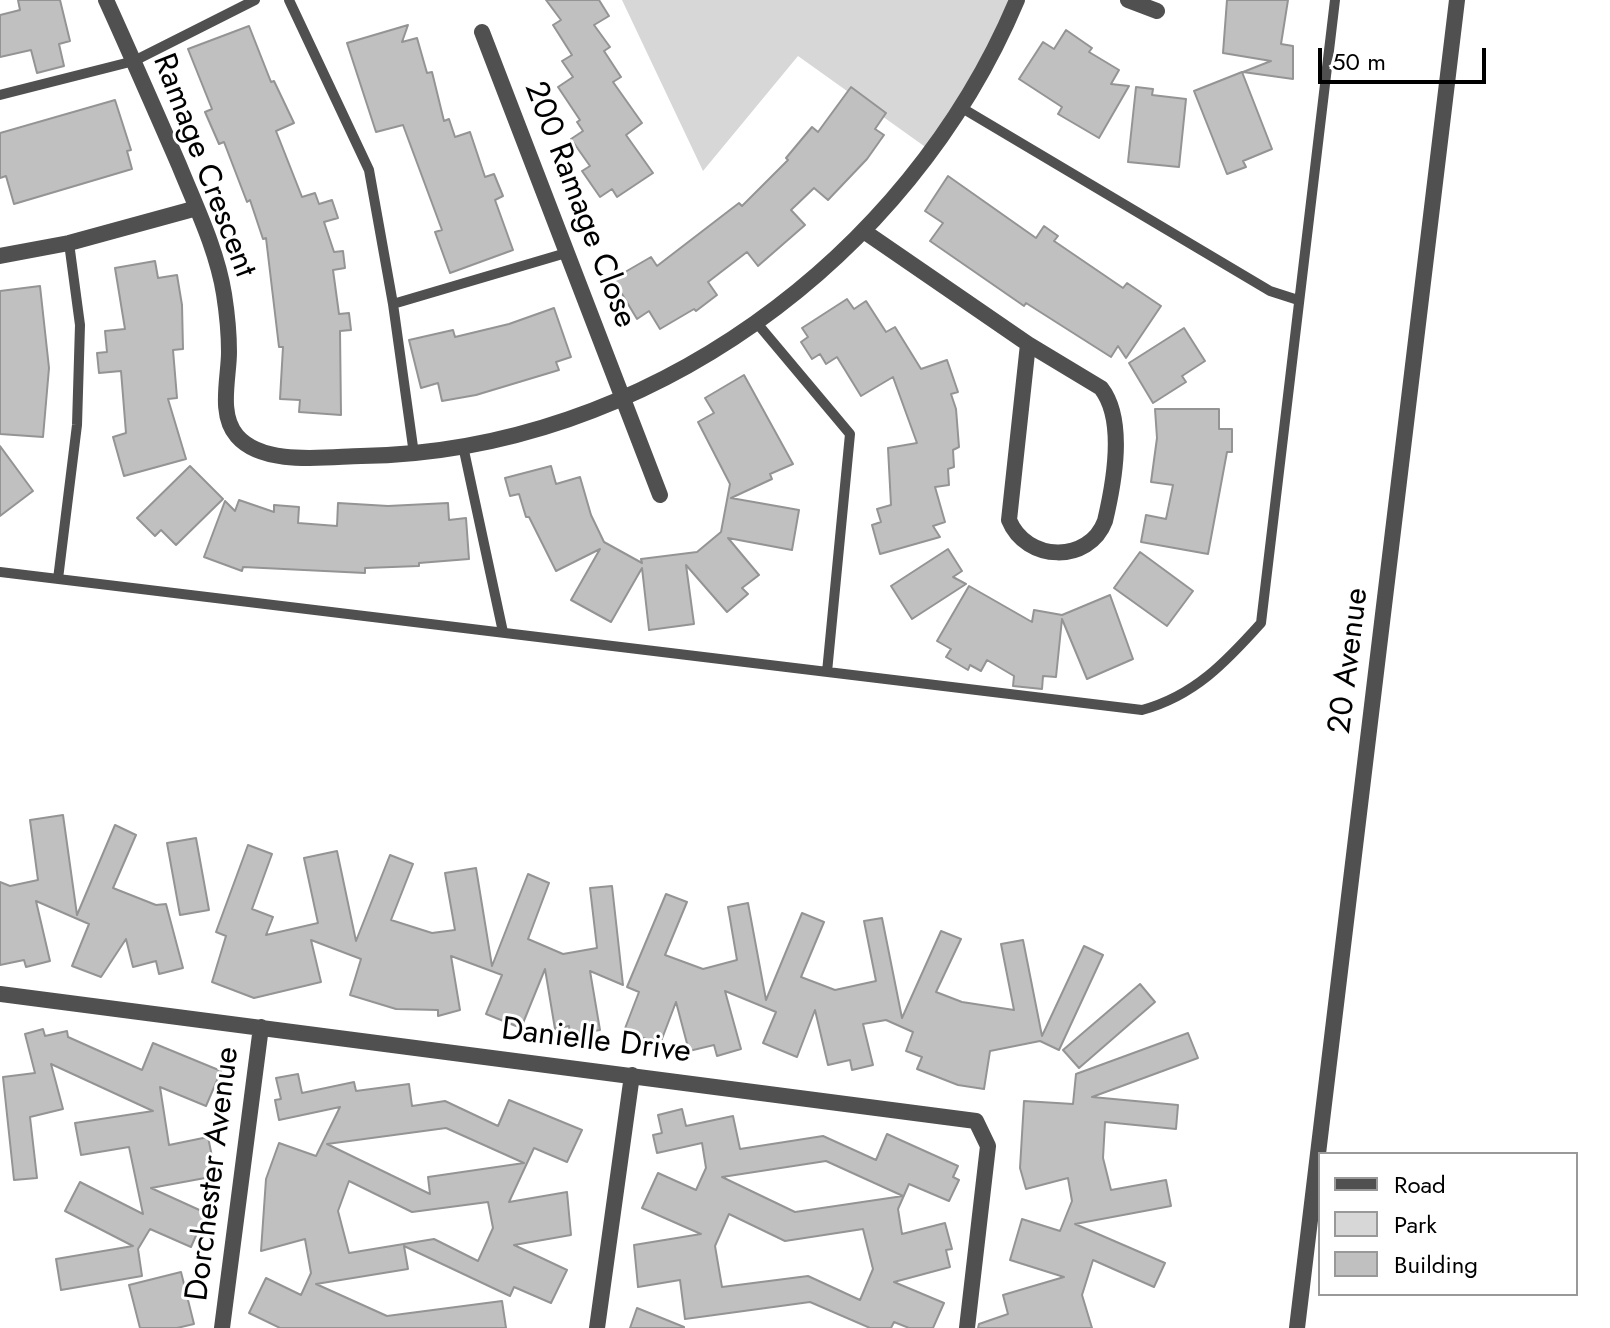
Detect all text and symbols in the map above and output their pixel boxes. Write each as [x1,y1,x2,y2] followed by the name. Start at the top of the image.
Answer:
[1322,32,1490,82] scale bar
[1332,44,1386,79] text: 50 m
[143,49,263,283] street label: Ramage Crescent
[514,77,644,333] street label: 200 Ramage Close
[1322,586,1378,736] street label: 20 Avenue
[499,1011,693,1073] street label: Danielle Drive
[179,1045,249,1303] street label: Dorchester Avenue
[1318,1152,1578,1296] legend
[1394,1167,1446,1202] text: Road
[1394,1207,1437,1242] text: Park
[1394,1247,1478,1282] text: Building

